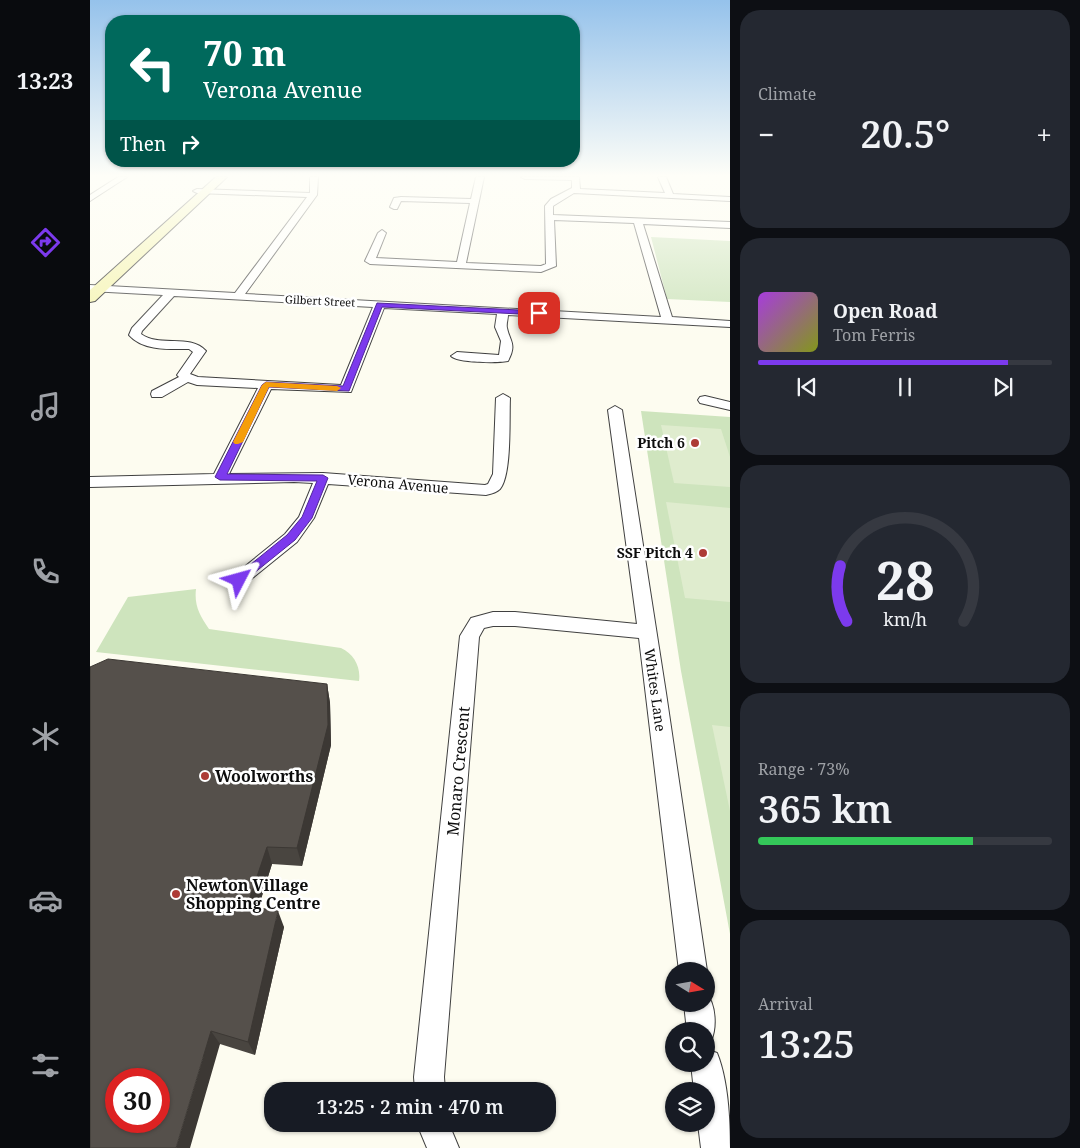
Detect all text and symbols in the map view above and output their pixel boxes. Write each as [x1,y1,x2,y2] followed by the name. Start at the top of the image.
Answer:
[203,29,286,76] text: 70 m
[120,35,185,100] icon: left
[17,65,73,95] text: 13:23
[203,74,362,104] text: Verona Avenue
[758,83,816,105] text: Climate
[860,107,950,159] text: 20.5°
[758,115,774,153] text: −
[1036,115,1052,153] text: +
[176,130,204,158] icon: right
[120,131,166,157] text: Then
[28,225,63,260] icon: directions
[285,291,356,310] street label: Gilbert Street
[518,292,560,334] pin
[833,298,938,324] text: Open Road
[525,299,553,327] icon: arrive
[833,324,915,346] text: Tom Ferris
[793,373,821,401] icon: previous
[891,373,919,401] icon: pause
[989,373,1017,401] icon: next
[28,389,63,424] icon: music
[637,433,685,452] place label: Pitch 6
[689,437,701,449] marker: Pitch 6
[347,470,449,497] street label: Verona Avenue
[617,543,693,562] place label: SSF Pitch 4
[876,544,934,615] text: 28
[697,547,709,559] marker: SSF Pitch 4
[212,553,264,605] position arrow
[28,554,63,589] icon: phone
[883,607,927,631] text: km/h
[640,647,671,733] street label: Whites Lane
[441,705,475,837] street label: Monaro Crescent
[28,719,63,754] icon: climate
[758,758,850,780] text: Range · 73%
[215,765,313,787] place label: Woolworths
[199,770,211,782] marker: Woolworths
[758,782,892,834] text: 365 km
[186,874,320,914] place label: Newton Village Shopping Centre
[28,883,63,918] icon: car
[170,888,182,900] marker: Newton Village Shopping Centre
[665,962,715,1012] north arrow
[665,962,715,1132] map controls
[758,993,813,1015] text: Arrival
[758,1017,855,1069] text: 13:25
[665,1022,715,1072] button: search
[28,1048,63,1083] icon: filters
[105,1068,170,1133] speed limit sign: 30
[665,1082,715,1132] button: layers
[316,1094,504,1120] text: 13:25 · 2 min · 470 m

